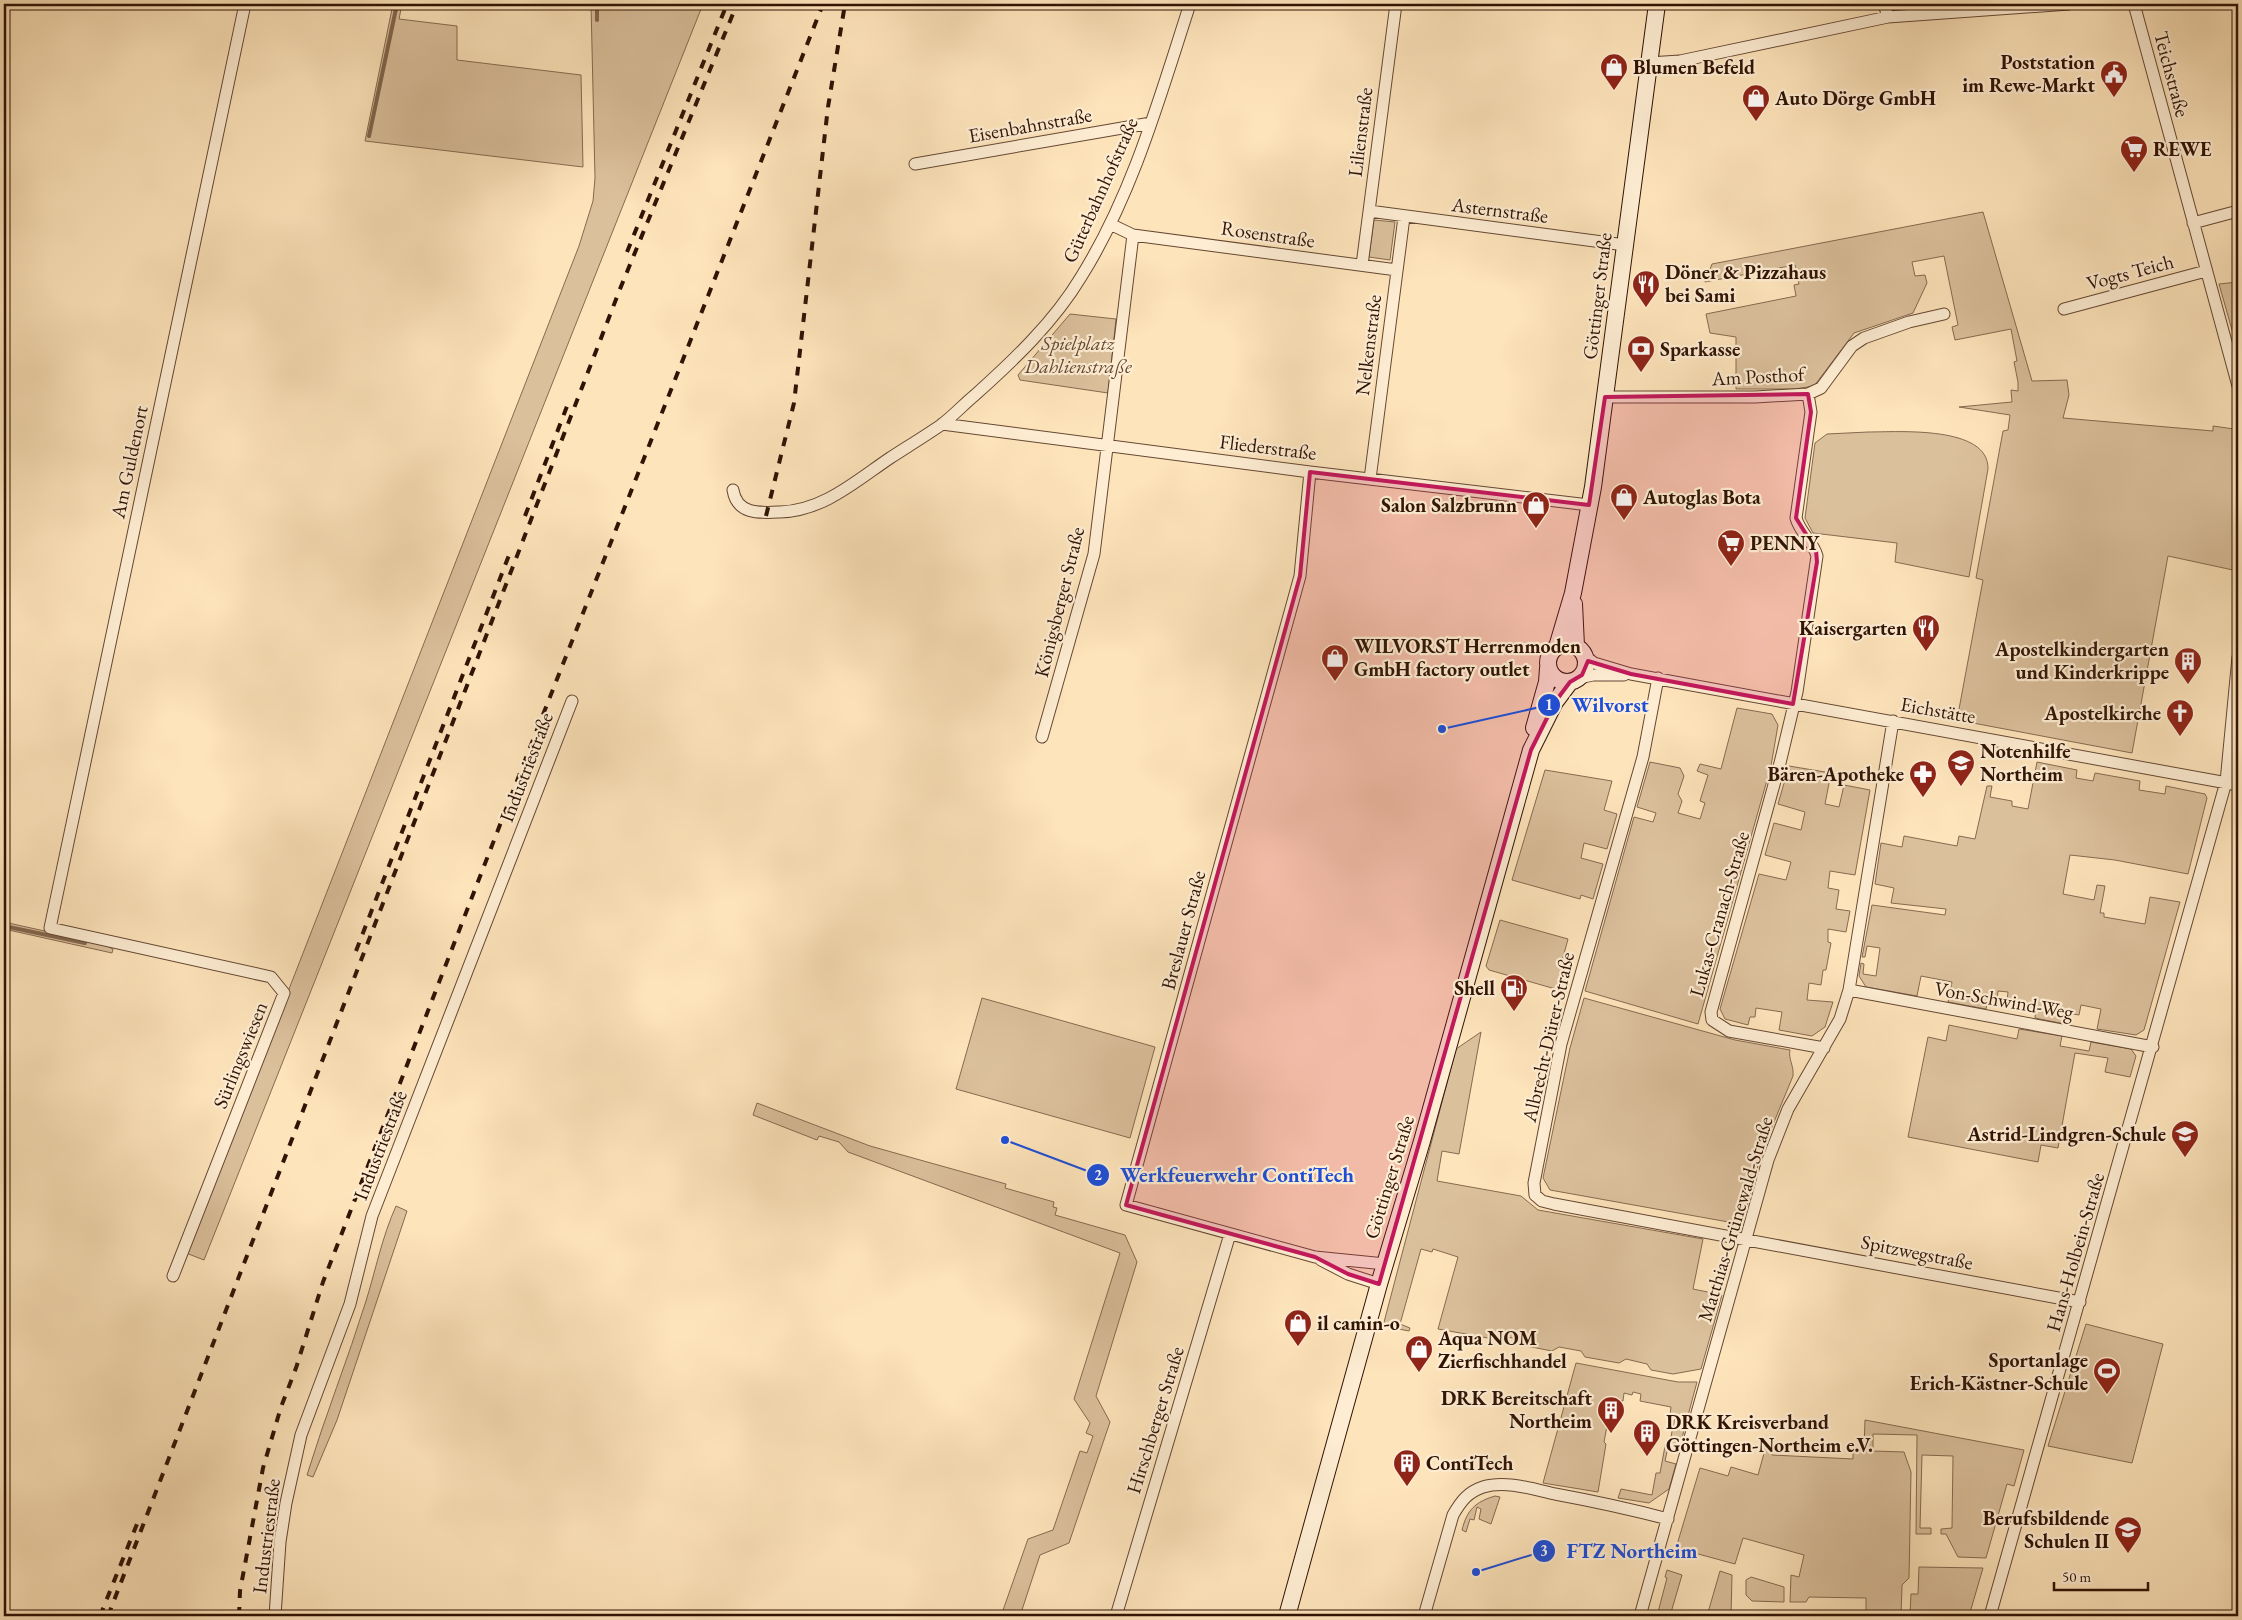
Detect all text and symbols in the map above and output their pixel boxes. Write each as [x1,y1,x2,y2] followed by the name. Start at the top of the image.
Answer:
[2148,28,2196,120] street label: Teichstraße
[1962,49,2095,98] place label: Poststation im Rewe-Markt
[1599,52,1629,91] shop icon: Blumen Befeld
[1633,54,1755,80] place label: Blumen Befeld
[2099,59,2129,98] public building icon: Poststation im Rewe-Markt
[1741,83,1771,122] shop icon: Auto Dörge GmbH
[1774,85,1936,111] place label: Auto Dörge GmbH
[1342,86,1378,178] street label: Lilienstraße
[966,101,1094,149] street label: Eisenbahnstraße
[1056,113,1144,267] street label: Güterbahnhofstraße
[2119,134,2149,173] supermarket icon: REWE
[2153,136,2212,162] place label: REWE
[1449,191,1550,229] street label: Asternstraße
[1220,215,1317,253] street label: Rosenstraße
[1576,231,1618,361] street label: Göttinger Straße
[2084,248,2176,296] street label: Vogts Teich
[1665,259,1826,308] place label: Döner & Pizzahaus bei Sami
[1631,269,1661,308] restaurant icon: Döner & Pizzahaus bei Sami
[1349,293,1387,397] street label: Nelkenstraße
[1023,330,1132,379] park label: Spielplatz Dahlienstraße
[1626,334,1656,373] bank icon: Sparkasse
[1660,336,1740,362] place label: Sparkasse
[1710,360,1808,391] street label: Am Posthof
[104,403,154,522] street label: Am Guldenort
[1218,428,1318,466] street label: Fliederstraße
[1609,482,1639,521] shop icon: Autoglas Bota
[1642,484,1761,510] place label: Autoglas Bota
[1521,490,1551,529] shop icon: Salon Salzbrunn
[1381,492,1517,518] place label: Salon Salzbrunn
[1028,524,1090,680] street label: Königsberger Straße
[1716,528,1746,567] supermarket icon: PENNY
[1750,530,1820,556] place label: PENNY
[1911,613,1941,652] restaurant icon: Kaisergarten
[1799,615,1907,641] place label: Kaisergarten
[1354,633,1581,682] place label: WILVORST Herrenmoden GmbH factory outlet
[1994,636,2169,685] place label: Apostelkindergarten und Kinderkrippe
[1320,643,1350,682] shop icon: WILVORST Herrenmoden GmbH factory outlet
[2173,646,2203,685] building icon: Apostelkindergarten und Kinderkrippe
[1537,687,1659,723] callout: Wilvorst
[1571,691,1649,718] text: Wilvorst
[1898,691,1978,729] street label: Eichstätte
[1545,695,1553,714] text: 1
[2165,698,2195,737] church icon: Apostelkirche
[2043,700,2161,726] place label: Apostelkirche
[493,708,559,826] street label: Industriestraße
[1980,738,2071,787] place label: Notenhilfe Northeim
[1946,748,1976,787] school or university icon: Notenhilfe Northeim
[1908,759,1938,798] pharmacy icon: Bären-Apotheke
[1768,761,1904,787] place label: Bären-Apotheke
[1683,828,1755,1000] street label: Lukas-Cranach-Straße
[1155,867,1211,993] street label: Breslauer Straße
[1516,949,1580,1126] street label: Albrecht-Dürer-Straße
[1499,973,1529,1012] fuel station icon: Shell
[1454,975,1495,1001] place label: Shell
[1932,975,2076,1025] street label: Von-Schwind-Weg
[207,997,273,1112] street label: Sürlingswiesen
[347,1086,413,1204] street label: Industriestraße
[1358,1112,1420,1242] street label: Göttinger Straße
[1691,1113,1779,1325] street label: Matthias-Grünewald-Straße
[2170,1119,2200,1158] school or university icon: Astrid-Lindgren-Schule
[1966,1121,2166,1147] place label: Astrid-Lindgren-Schule
[1085,1157,1365,1193] callout: Werkfeuerwehr ContiTech
[1120,1161,1354,1188] text: Werkfeuerwehr ContiTech
[1094,1165,1102,1184] text: 2
[2040,1169,2110,1335] street label: Hans-Holbein-Straße
[1859,1228,1975,1276] street label: Spitzwegstraße
[1283,1308,1313,1347] shop icon: il camin-o
[1317,1310,1400,1336] place label: il camin-o
[1437,1325,1567,1374] place label: Aqua NOM Zierfischhandel
[1404,1334,1434,1373] shop icon: Aqua NOM Zierfischhandel
[1120,1343,1190,1497] street label: Hirschberger Straße
[1910,1347,2088,1396] place label: Sportanlage Erich-Kästner-Schule
[2092,1356,2122,1395] sports icon: Sportanlage Erich-Kästner-Schule
[1441,1385,1592,1434] place label: DRK Bereitschaft Northeim
[1596,1395,1626,1434] building icon: DRK Bereitschaft Northeim
[1666,1409,1873,1458] place label: DRK Kreisverband Göttingen-Northeim e.V.
[1632,1418,1662,1457] building icon: DRK Kreisverband Göttingen-Northeim e.V.
[1392,1448,1422,1487] building icon: ContiTech
[1426,1450,1513,1476] place label: ContiTech
[246,1477,286,1595] street label: Industriestraße
[1983,1505,2109,1554] place label: Berufsbildende Schulen II
[2113,1515,2143,1554] school or university icon: Berufsbildende Schulen II
[1532,1533,1708,1569] callout: FTZ Northeim
[1567,1537,1697,1564] text: FTZ Northeim
[1540,1541,1548,1560] text: 3
[2054,1560,2148,1592] scale bar
[2062,1567,2091,1586] text: 50 m

